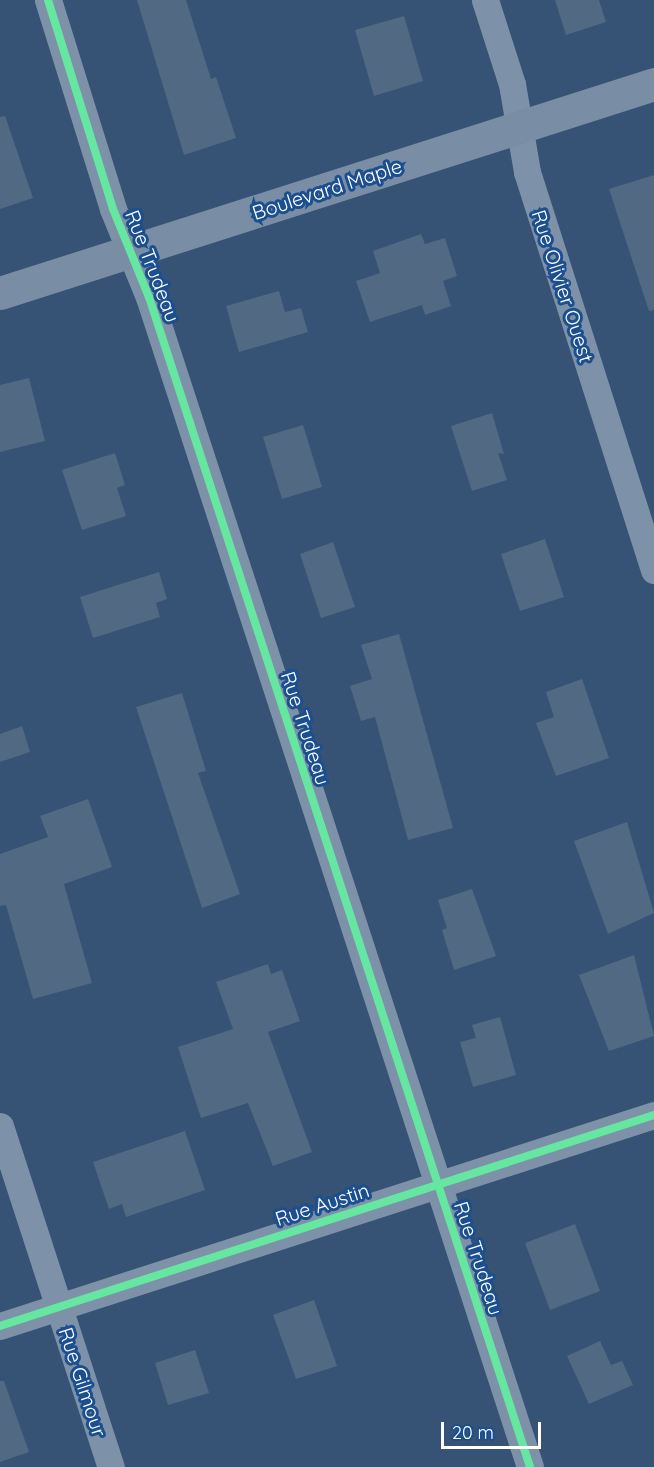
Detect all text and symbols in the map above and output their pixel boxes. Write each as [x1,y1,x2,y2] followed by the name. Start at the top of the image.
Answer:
[249,153,405,225] street label: Boulevard Maple
[121,207,185,325] street label: Rue Trudeau
[527,207,599,365] street label: Rue Olivier Ouest
[276,668,336,788] street label: Rue Trudeau
[272,1178,372,1230] street label: Rue Austin
[449,1198,509,1318] street label: Rue Trudeau
[54,1324,112,1440] street label: Rue Gilmour
[444,1410,544,1448] scale bar
[452,1421,494,1444] text: 20 m

